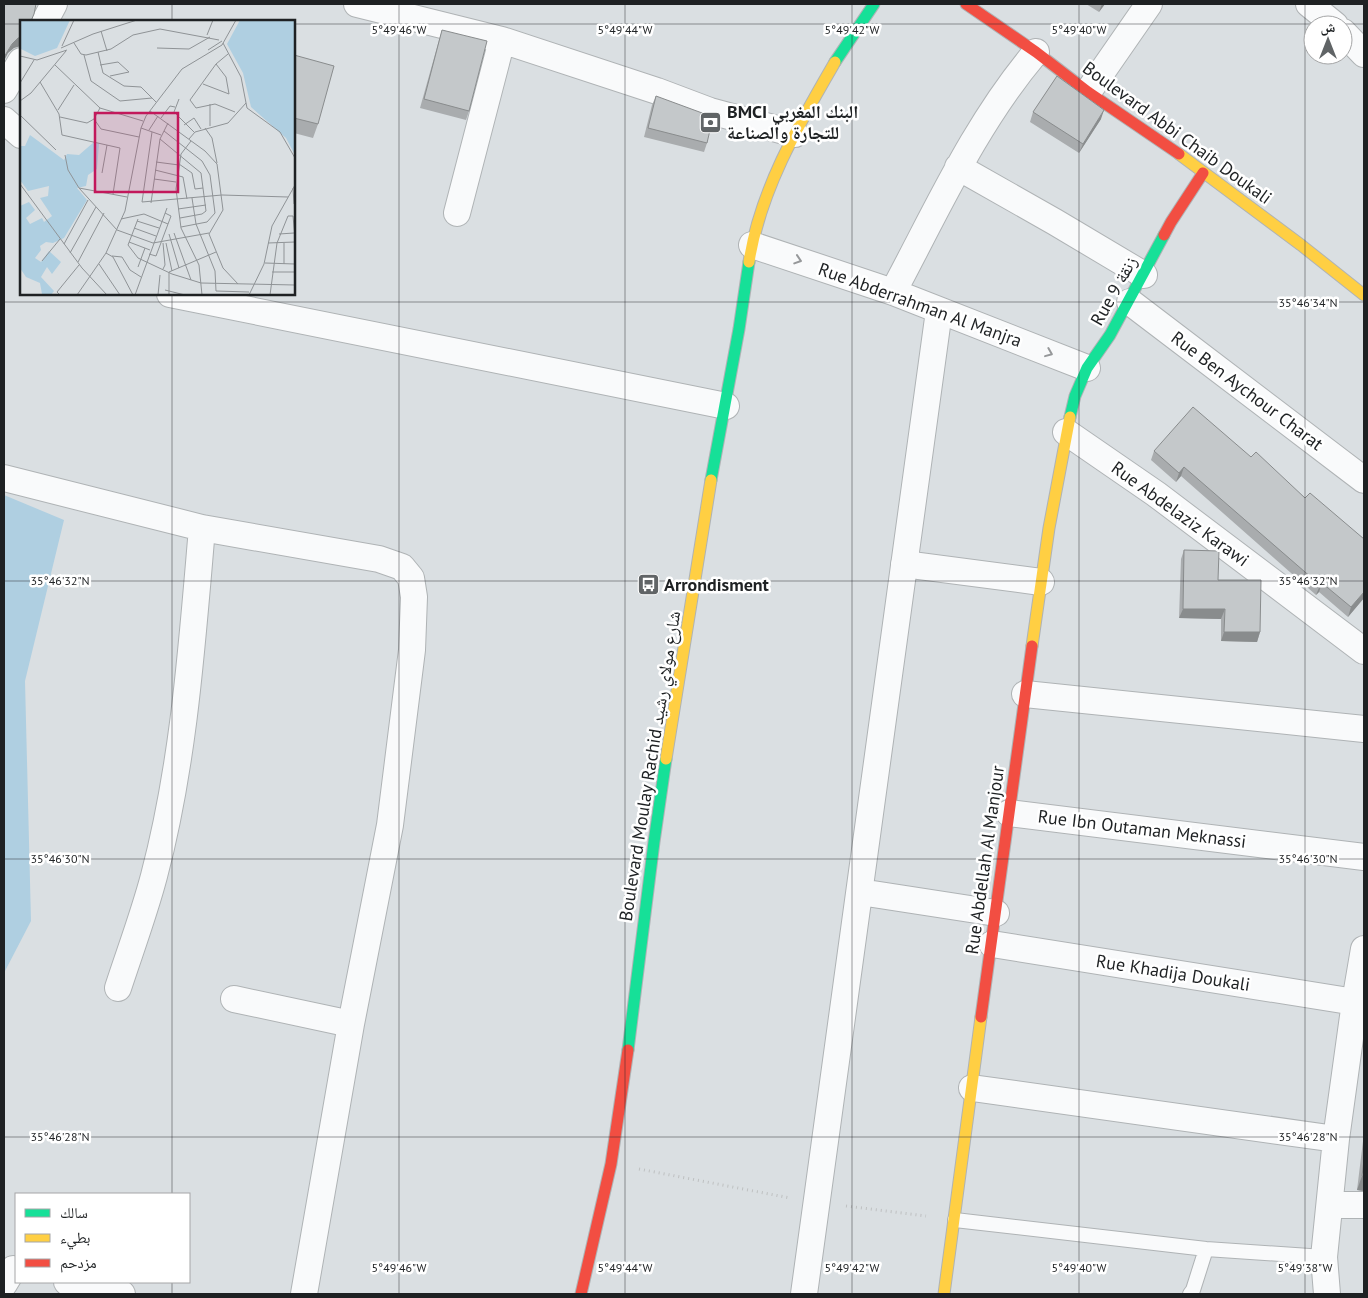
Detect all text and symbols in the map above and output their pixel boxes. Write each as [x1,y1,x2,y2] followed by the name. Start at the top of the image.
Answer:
[1303,15,1353,65] north arrow
[1321,18,1336,36] text: ش
[20,20,295,295] inset map
[372,22,426,37] text: 5°49'46"W
[598,22,652,37] text: 5°49'44"W
[825,22,879,37] text: 5°49'42"W
[1052,22,1106,37] text: 5°49'40"W
[1078,56,1276,209] street label: Boulevard Abbi Chaib Doukali
[727,100,858,144] place label: BMCI البنك المغربي للتجارة والصناعة
[699,110,723,134] bank icon: BMCI البنك المغربي للتجارة والصناعة
[1085,252,1142,329] street label: Rue 9 زنقة
[794,255,802,265] one-way arrow
[815,257,1025,352] street label: Rue Abderrahman Al Manjra
[1278,295,1338,310] text: 35°46'34"N
[1167,326,1328,455] street label: Rue Ben Aychour Charat
[1045,347,1053,357] one-way arrow
[1107,456,1254,571] street label: Rue Abdelaziz Karawi
[30,573,90,588] text: 35°46'32"N
[636,573,660,597] bus stop icon: Arrondisment
[664,573,770,596] place label: Arrondisment
[1278,573,1338,588] text: 35°46'32"N
[614,609,689,923] street label: Boulevard Moulay Rachid شارع مولاي رشيد
[960,764,1009,956] street label: Rue Abdellah Al Manjour
[1037,804,1248,853] street label: Rue Ibn Outaman Meknassi
[30,851,90,866] text: 35°46'30"N
[1278,851,1338,866] text: 35°46'30"N
[1094,949,1252,996] street label: Rue Khadija Doukali
[30,1129,90,1144] text: 35°46'28"N
[1278,1129,1338,1144] text: 35°46'28"N
[15,1193,190,1283] legend
[60,1203,88,1222] text: سالك
[60,1228,90,1250] text: بطيء
[60,1253,97,1273] text: مزدحم
[372,1260,426,1275] text: 5°49'46"W
[598,1260,652,1275] text: 5°49'44"W
[825,1260,879,1275] text: 5°49'42"W
[1052,1260,1106,1275] text: 5°49'40"W
[1278,1260,1332,1275] text: 5°49'38"W

